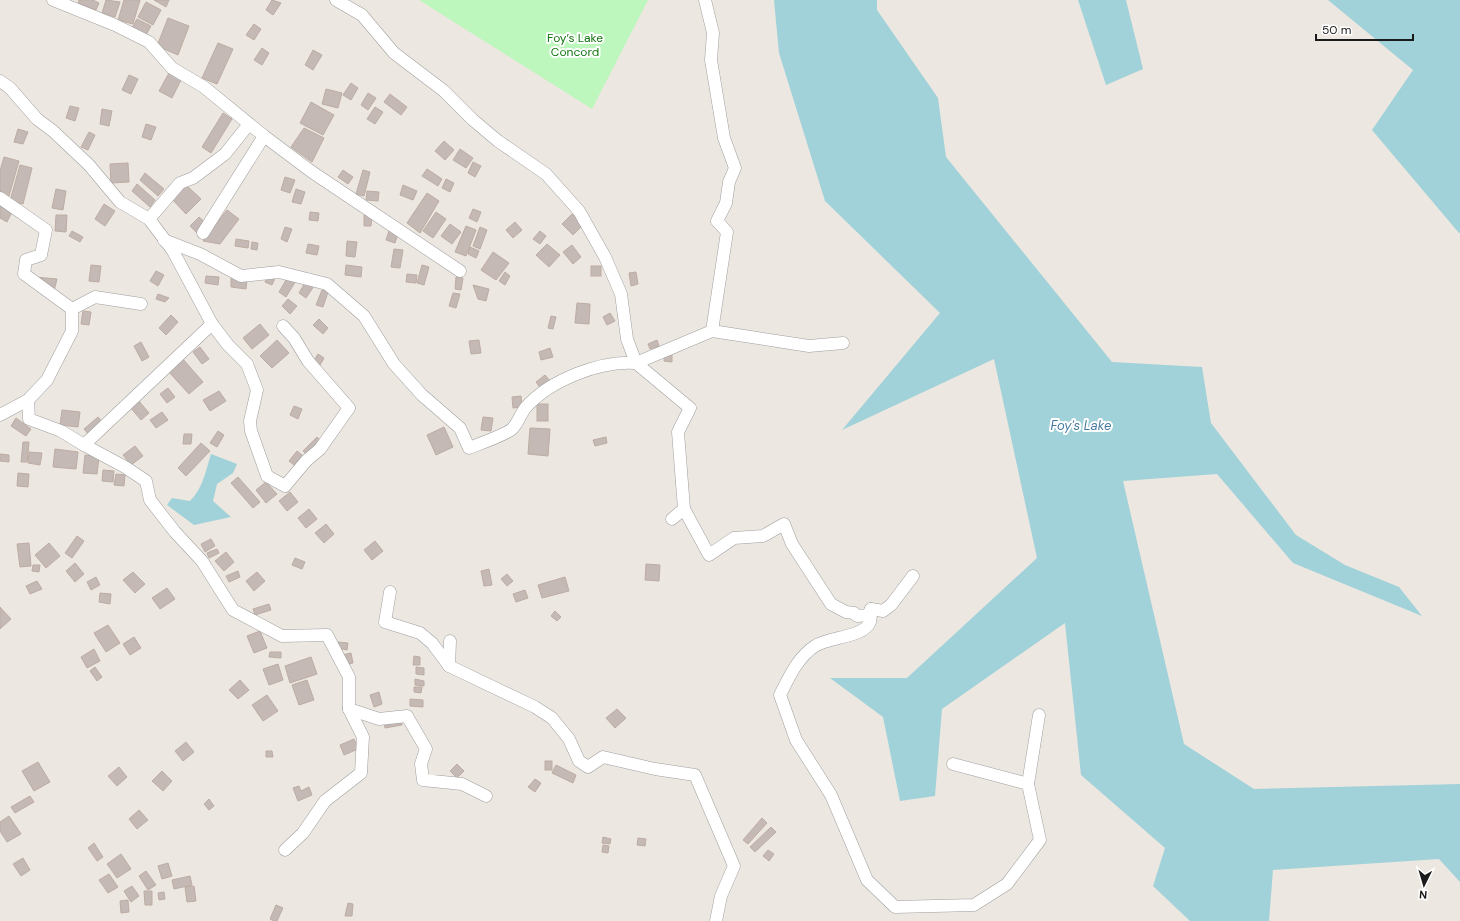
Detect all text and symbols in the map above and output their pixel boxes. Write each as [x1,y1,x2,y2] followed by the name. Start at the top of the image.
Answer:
[1316,16,1413,42] scale bar
[1322,22,1351,38] text: 50 m
[547,30,603,60] park label: Foy’s Lake Concord
[1050,417,1112,434] water label: Foy's Lake
[1404,865,1444,905] north arrow
[1419,888,1428,902] text: N

